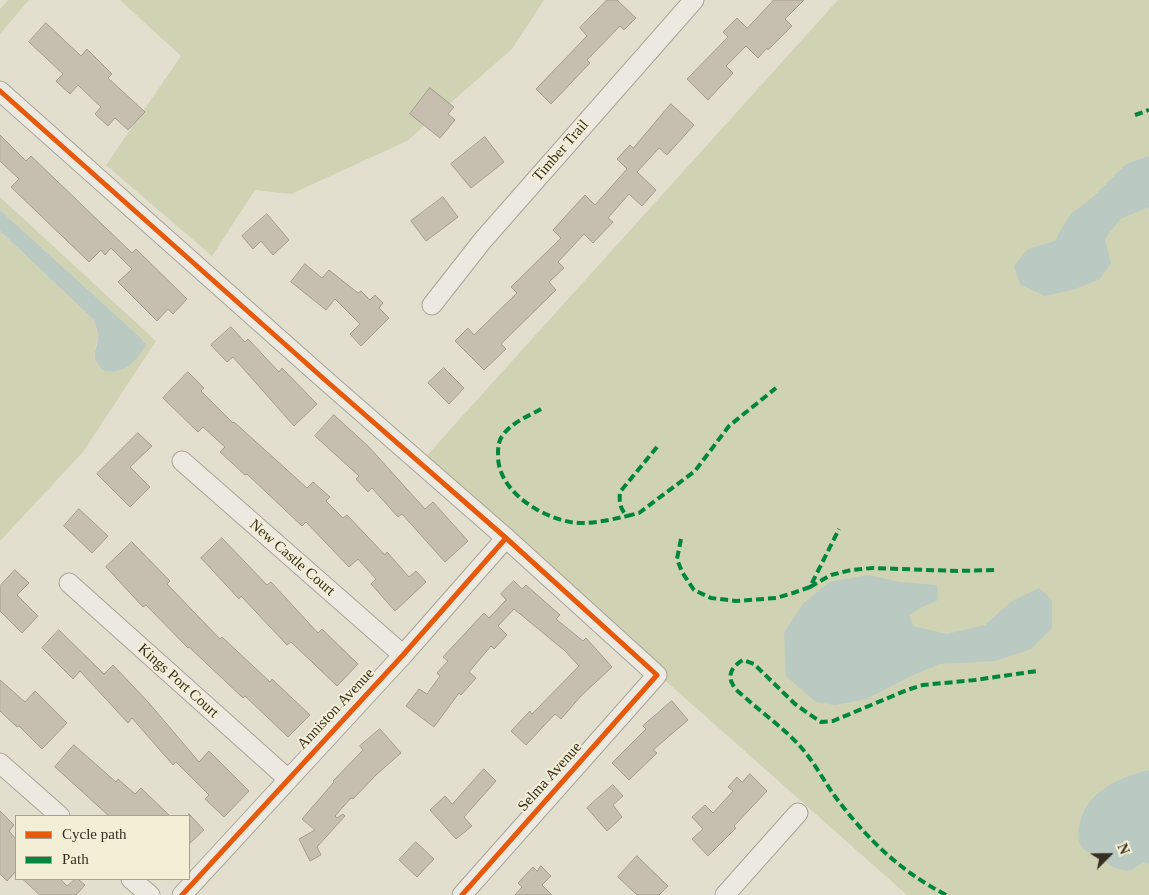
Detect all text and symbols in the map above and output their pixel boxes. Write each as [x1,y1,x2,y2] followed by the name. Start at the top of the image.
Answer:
[529,116,593,186] street label: Timber Trail
[246,516,338,600] street label: New Castle Court
[134,640,222,722] street label: Kings Port Court
[294,665,378,753] street label: Anniston Avenue
[514,739,586,815] street label: Selma Avenue
[15,815,190,880] legend
[62,826,127,842] text: Cycle path
[1084,830,1134,880] north arrow
[1114,841,1132,857] text: N
[62,851,89,867] text: Path

